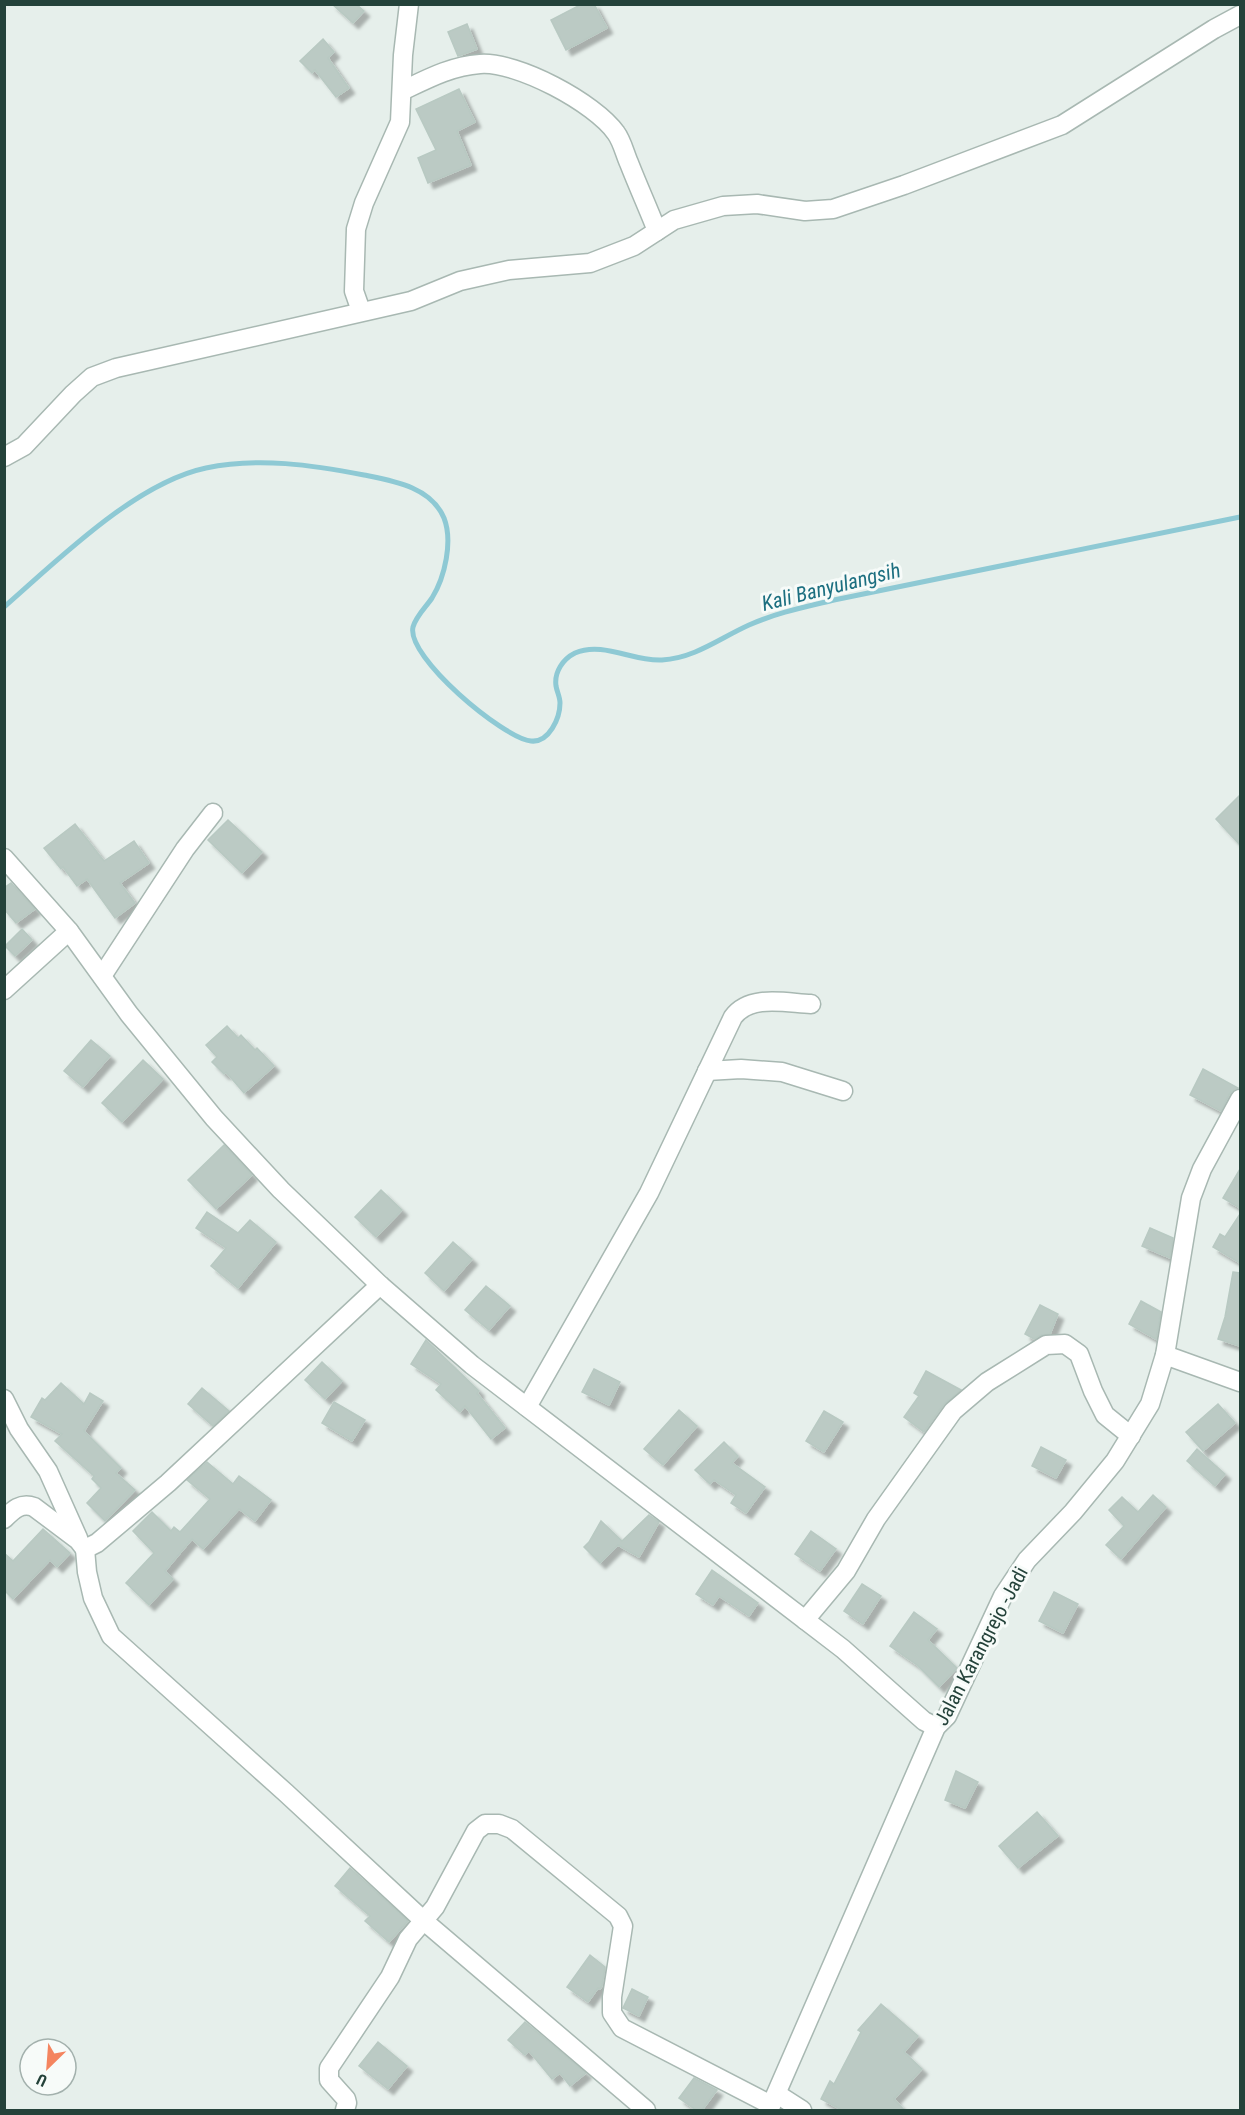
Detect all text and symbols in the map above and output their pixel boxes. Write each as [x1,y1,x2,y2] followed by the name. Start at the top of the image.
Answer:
[759,558,903,616] water label: Kali Banyulangsih
[929,1563,1033,1729] street label: Jalan Karangrejo -Jadi
[18,2037,78,2097] north arrow
[34,2070,50,2091] text: U

